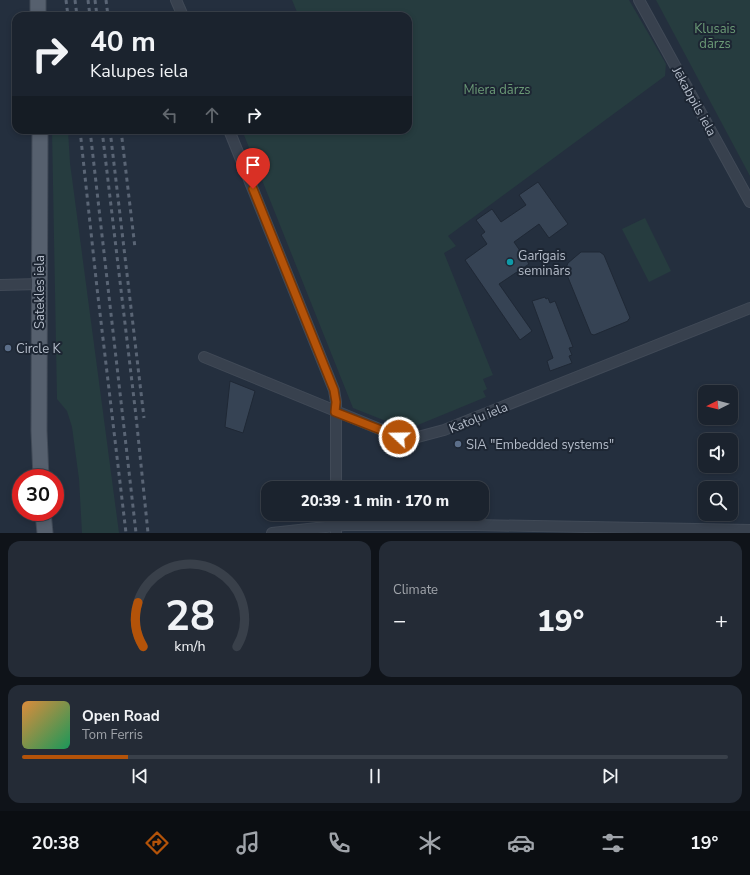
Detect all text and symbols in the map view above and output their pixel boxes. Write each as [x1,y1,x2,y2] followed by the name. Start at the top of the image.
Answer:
[694,20,736,53] park label: Klusais dārzs
[90,23,156,61] text: 40 m
[24,28,76,80] icon: right
[90,59,188,83] text: Kalupes iela
[667,63,721,139] street label: Jēkabpils iela
[463,81,531,99] park label: Miera dārzs
[159,104,181,126] icon: left
[201,104,223,126] icon: ahead
[243,104,265,126] icon: right
[236,148,270,189] pin
[242,154,264,176] icon: arrive
[518,247,570,280] place label: Garīgais seminārs
[31,255,49,329] street label: Satekles iela
[505,257,515,267] marker: Garīgais seminārs
[16,340,61,358] place label: Circle K
[3,343,13,353] marker: Circle K
[698,385,738,425] north arrow
[698,385,738,521] map controls
[446,398,510,438] street label: Katoļu iela
[378,416,420,458] position arrow
[698,433,738,473] button: sound
[466,436,614,454] place label: SIA "Embedded systems"
[453,439,463,449] marker: SIA "Embedded systems"
[12,469,64,521] speed limit sign: 30
[698,481,738,521] button: search
[301,491,449,511] text: 20:39 · 1 min · 170 m
[393,581,438,599] text: Climate
[165,588,214,645] text: 28
[537,601,584,642] text: 19°
[393,606,406,636] text: −
[715,606,728,636] text: +
[174,637,205,656] text: km/h
[82,706,160,726] text: Open Road
[82,726,143,744] text: Tom Ferris
[129,765,151,787] icon: previous
[364,765,386,787] icon: pause
[599,765,621,787] icon: next
[143,829,171,857] icon: directions
[234,829,262,857] icon: music
[325,829,353,857] icon: phone
[416,829,444,857] icon: climate
[507,829,535,857] icon: car
[599,829,627,857] icon: filters
[32,831,79,855] text: 20:38
[690,831,718,855] text: 19°

